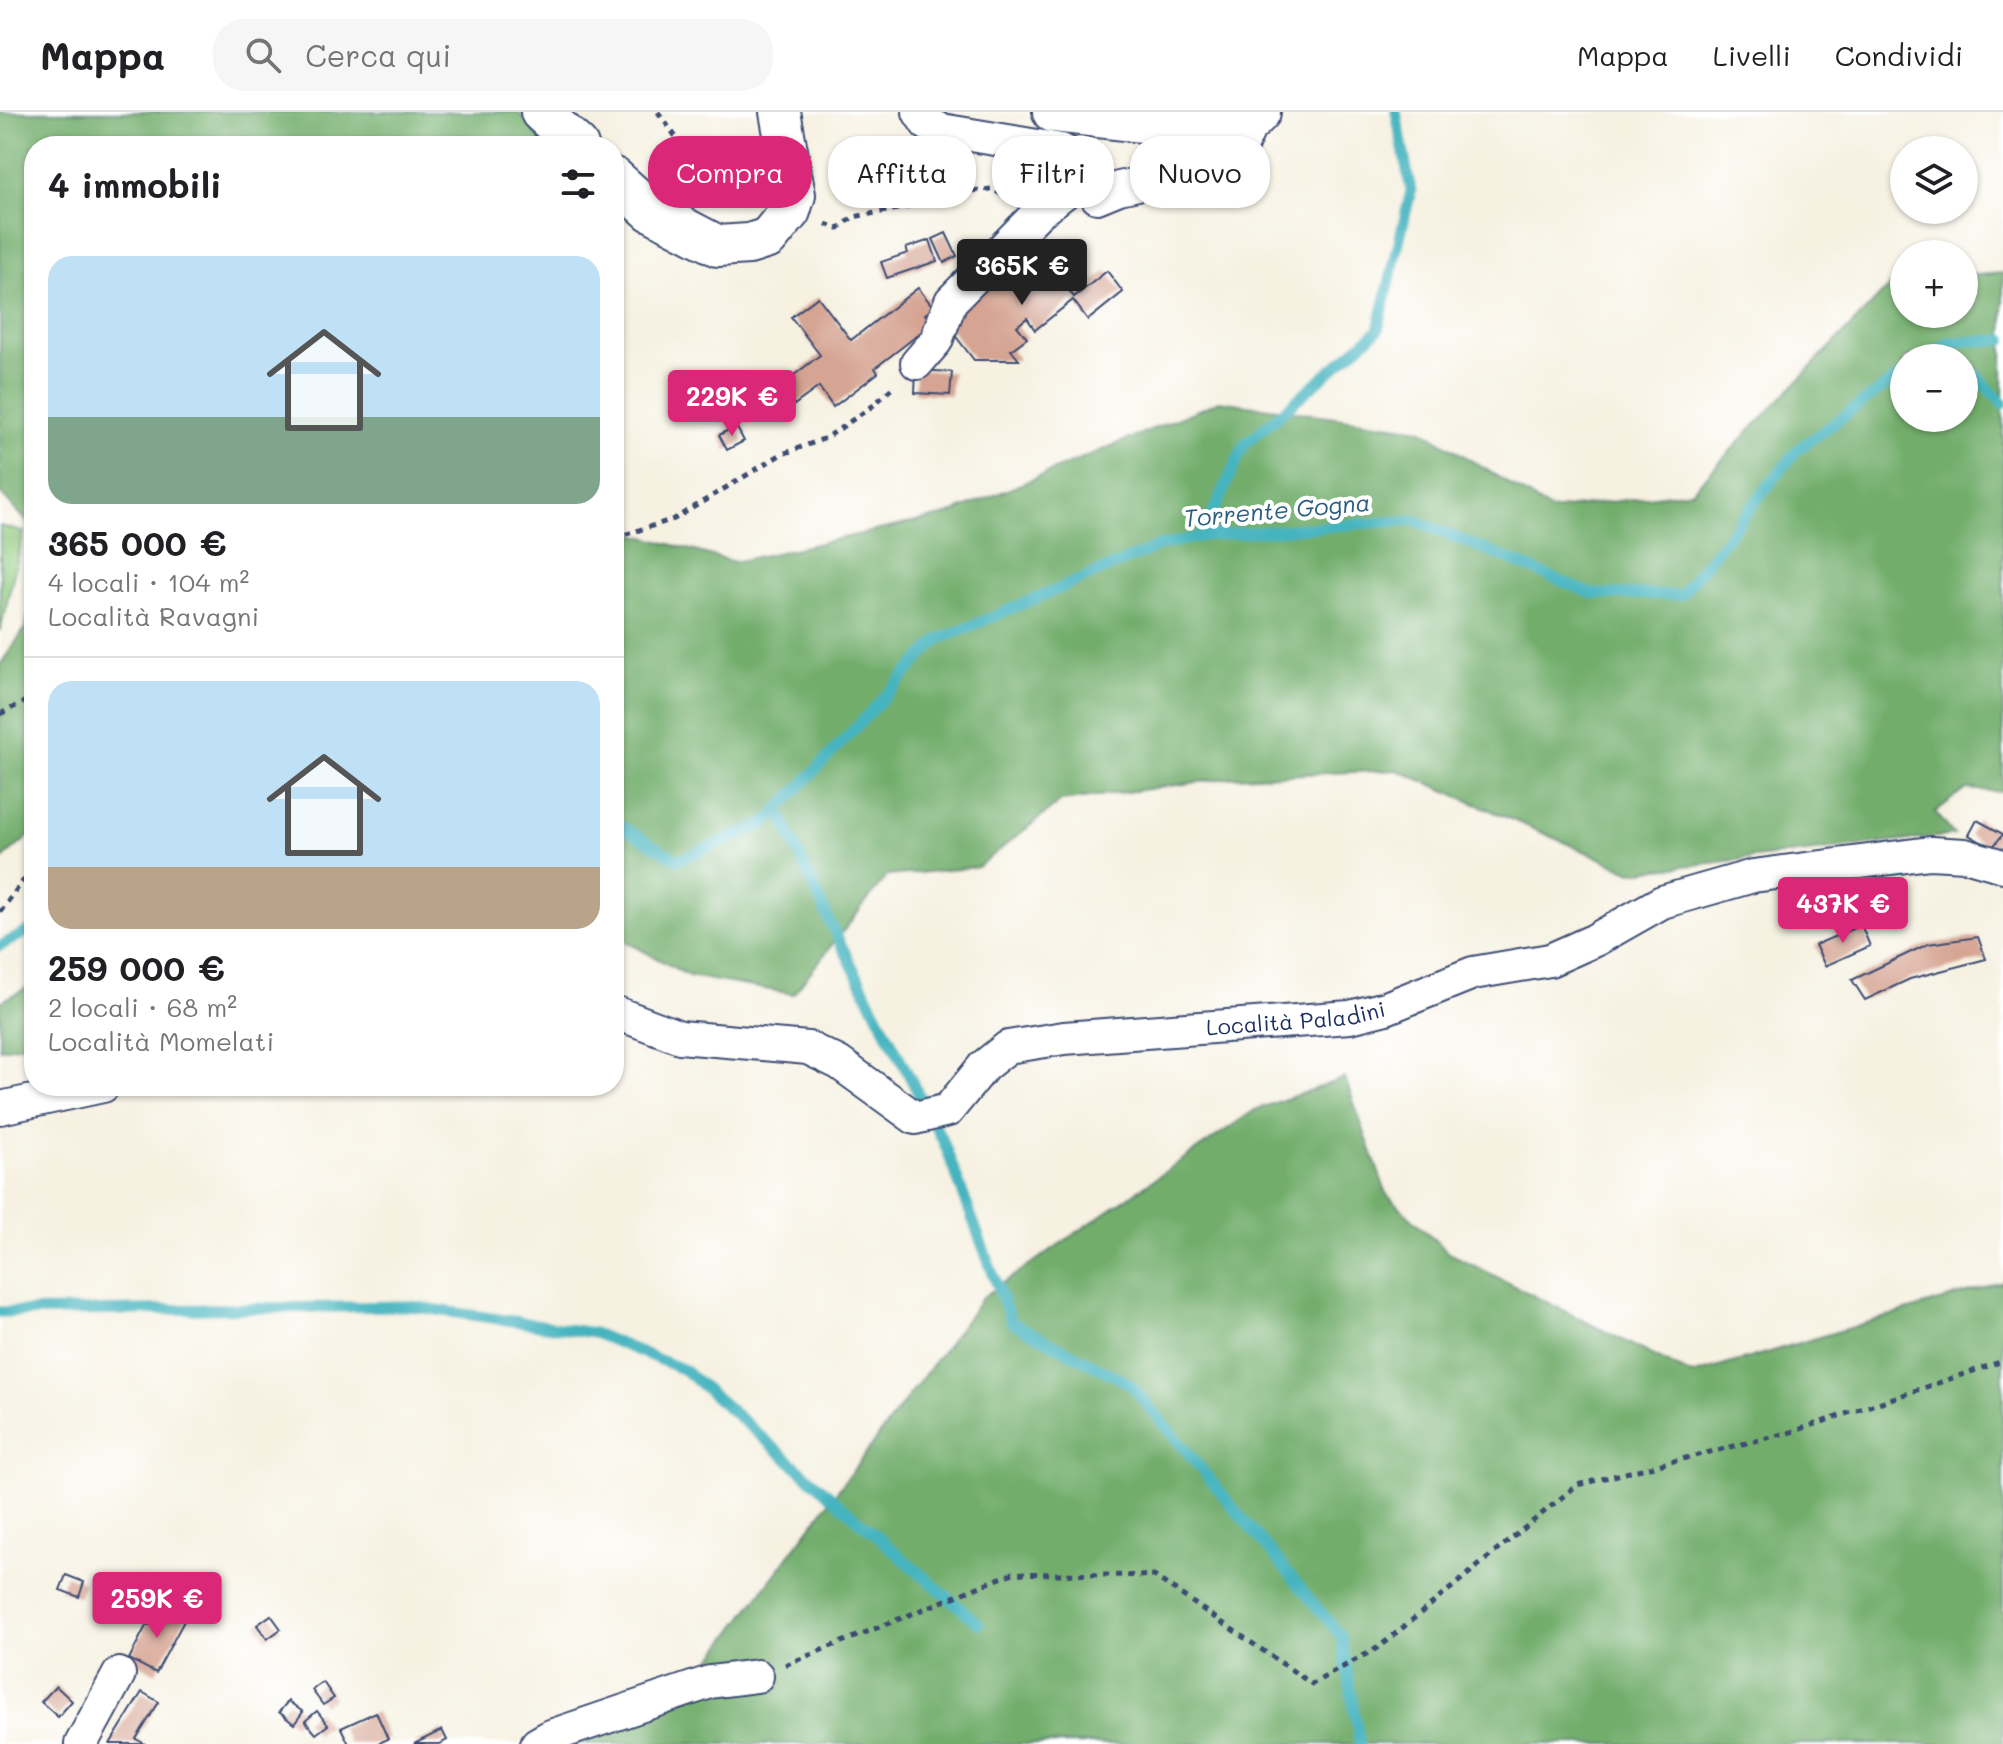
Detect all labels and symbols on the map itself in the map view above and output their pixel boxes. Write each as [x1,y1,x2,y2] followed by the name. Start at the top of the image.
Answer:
[957,239,1087,307] pin: 365K €
[667,370,797,438] pin: 229K €
[1182,486,1371,533] water label: Torrente Gogna
[1778,877,1908,945] pin: 437K €
[1205,994,1388,1042] street label: Località Paladini
[92,1572,222,1640] pin: 259K €

